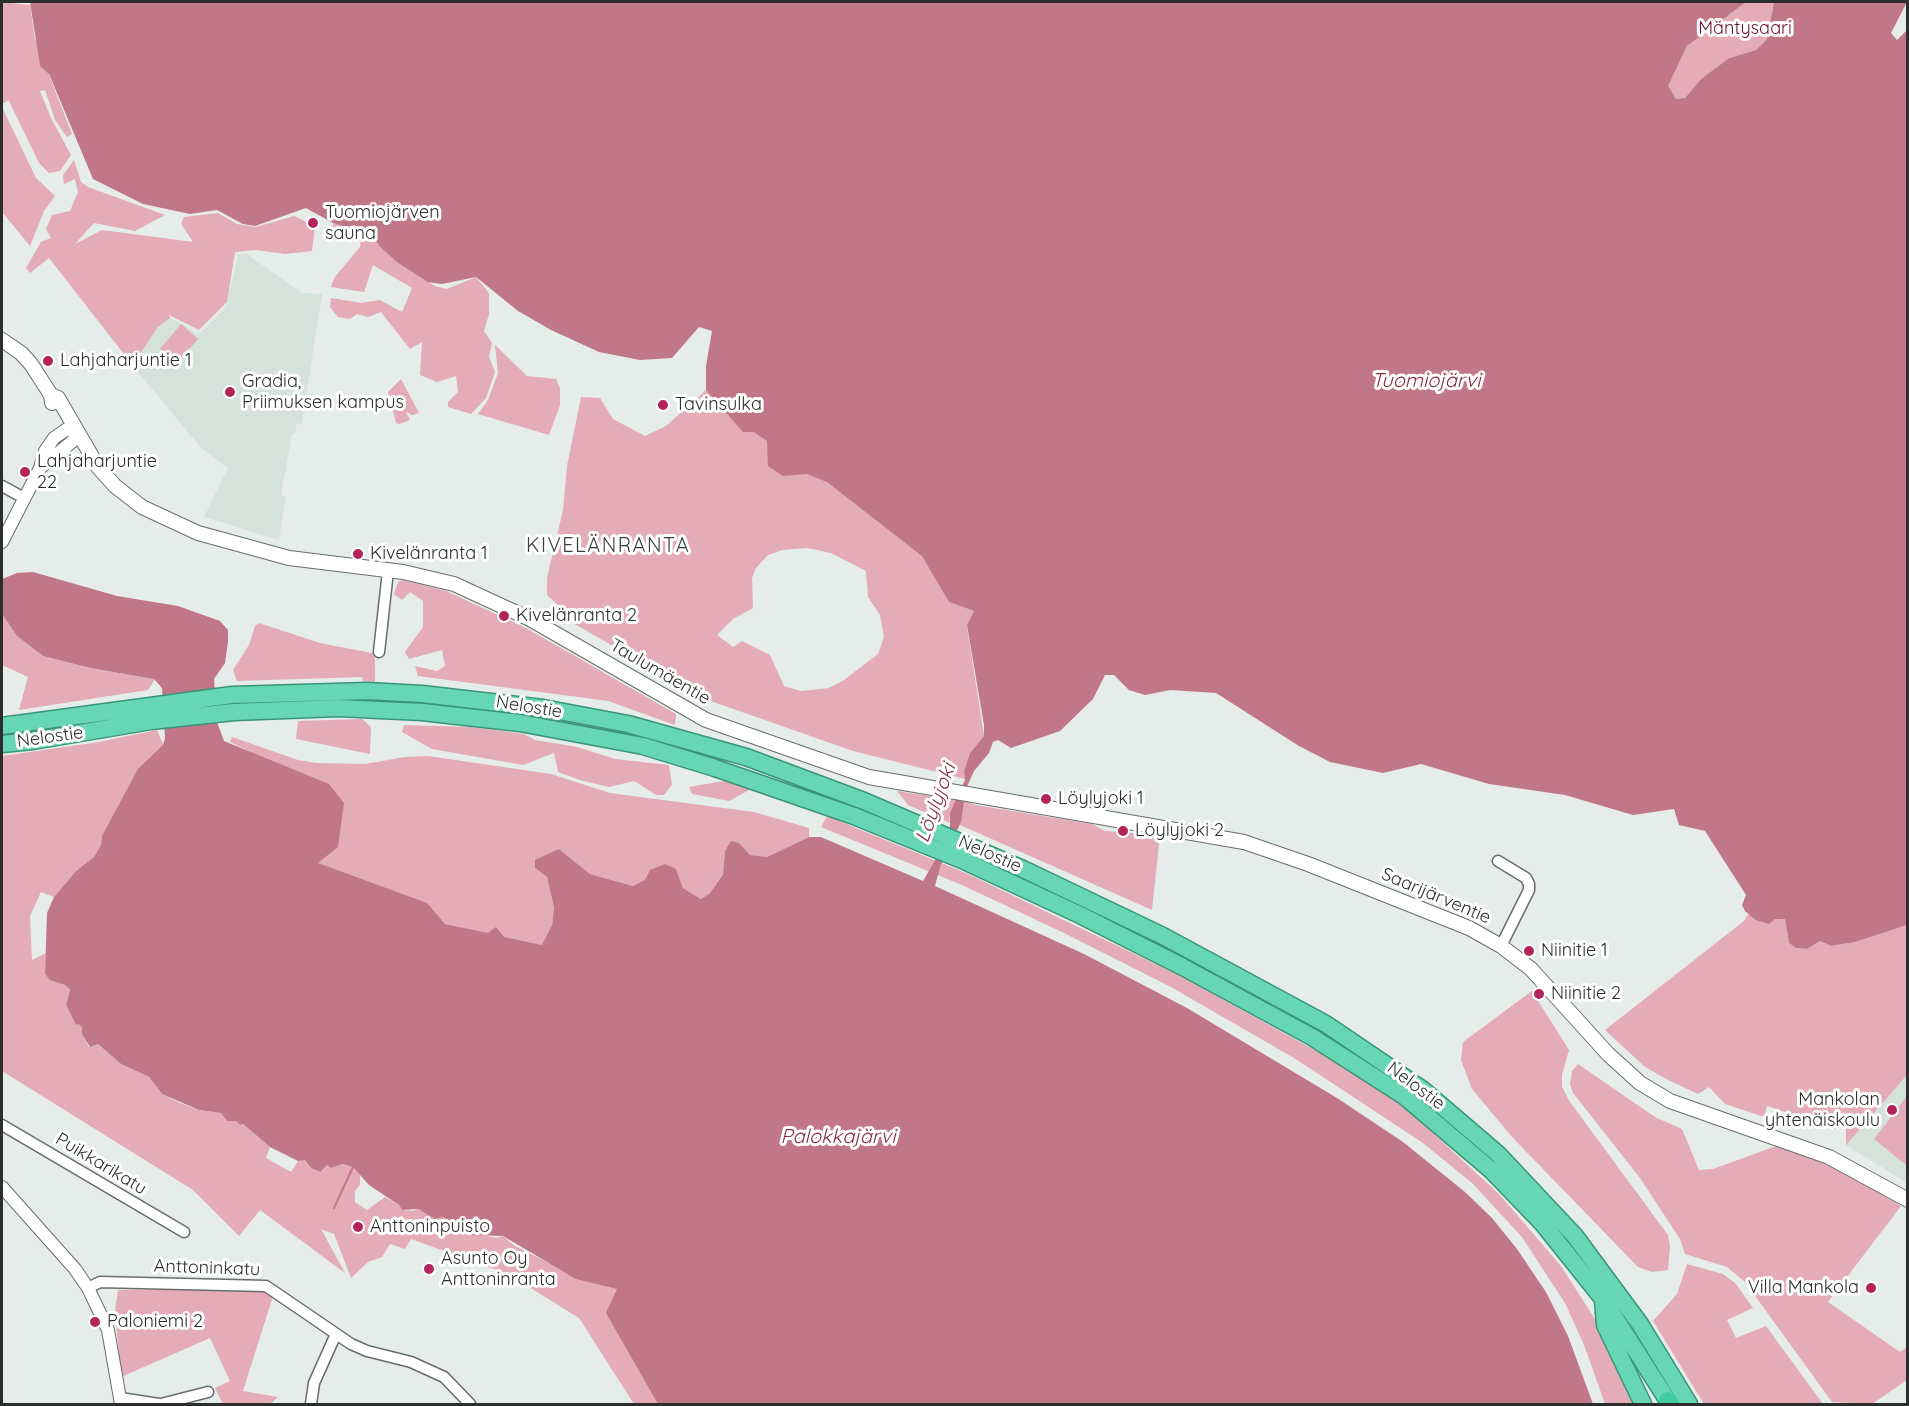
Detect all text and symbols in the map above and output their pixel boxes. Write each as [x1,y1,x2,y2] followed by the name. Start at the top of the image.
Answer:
[1698,18,1792,40] park label: Mäntysaari
[325,202,440,244] place label: Tuomiojärven sauna
[306,216,320,230] marker: Tuomiojärven sauna
[60,350,192,372] place label: Lahjaharjuntie 1
[41,354,55,368] marker: Lahjaharjuntie 1
[1372,369,1480,393] water label: Tuomiojärvi
[242,371,404,413] place label: Gradia, Priimuksen kampus
[223,385,237,399] marker: Gradia, Priimuksen kampus
[675,394,762,416] place label: Tavinsulka
[656,398,670,412] marker: Tavinsulka
[37,451,157,494] place label: Lahjaharjuntie 22
[18,465,32,479] marker: Lahjaharjuntie 22
[526,534,690,558] district label: KIVELÄNRANTA
[370,543,488,565] place label: Kivelänranta 1
[351,547,365,561] marker: Kivelänranta 1
[516,605,637,627] place label: Kivelänranta 2
[497,609,511,623] marker: Kivelänranta 2
[606,635,714,709] street label: Taulumäentie
[494,691,564,723] street label: Nelostie
[15,722,85,752] street label: Nelostie
[911,760,961,846] water label: Löylyjoki
[1058,788,1144,810] place label: Löylyjoki 1
[1039,792,1053,806] marker: Löylyjoki 1
[1135,820,1224,842] place label: Löylyjoki 2
[1116,824,1130,838] marker: Löylyjoki 2
[955,831,1025,877] street label: Nelostie
[1378,863,1494,929] street label: Saarijärventie
[1541,940,1608,962] place label: Niinitie 1
[1522,944,1536,958] marker: Niinitie 1
[1551,983,1621,1005] place label: Niinitie 2
[1532,987,1546,1001] marker: Niinitie 2
[1383,1057,1449,1115] street label: Nelostie
[1765,1089,1880,1132] place label: Mankolan yhtenäiskoulu
[1885,1103,1899,1117] marker: Mankolan yhtenäiskoulu
[781,1125,895,1149] water label: Palokkajärvi
[52,1128,150,1200] street label: Puikkarikatu
[370,1216,490,1238] place label: Anttoninpuisto
[351,1220,365,1234] marker: Anttoninpuisto
[441,1248,556,1290] place label: Asunto Oy Anttoninranta
[153,1255,261,1281] street label: Anttoninkatu
[422,1262,436,1276] marker: Asunto Oy Anttoninranta
[1748,1277,1859,1299] place label: Villa Mankola
[1864,1281,1878,1295] marker: Villa Mankola
[107,1311,203,1333] place label: Paloniemi 2
[88,1315,102,1329] marker: Paloniemi 2

